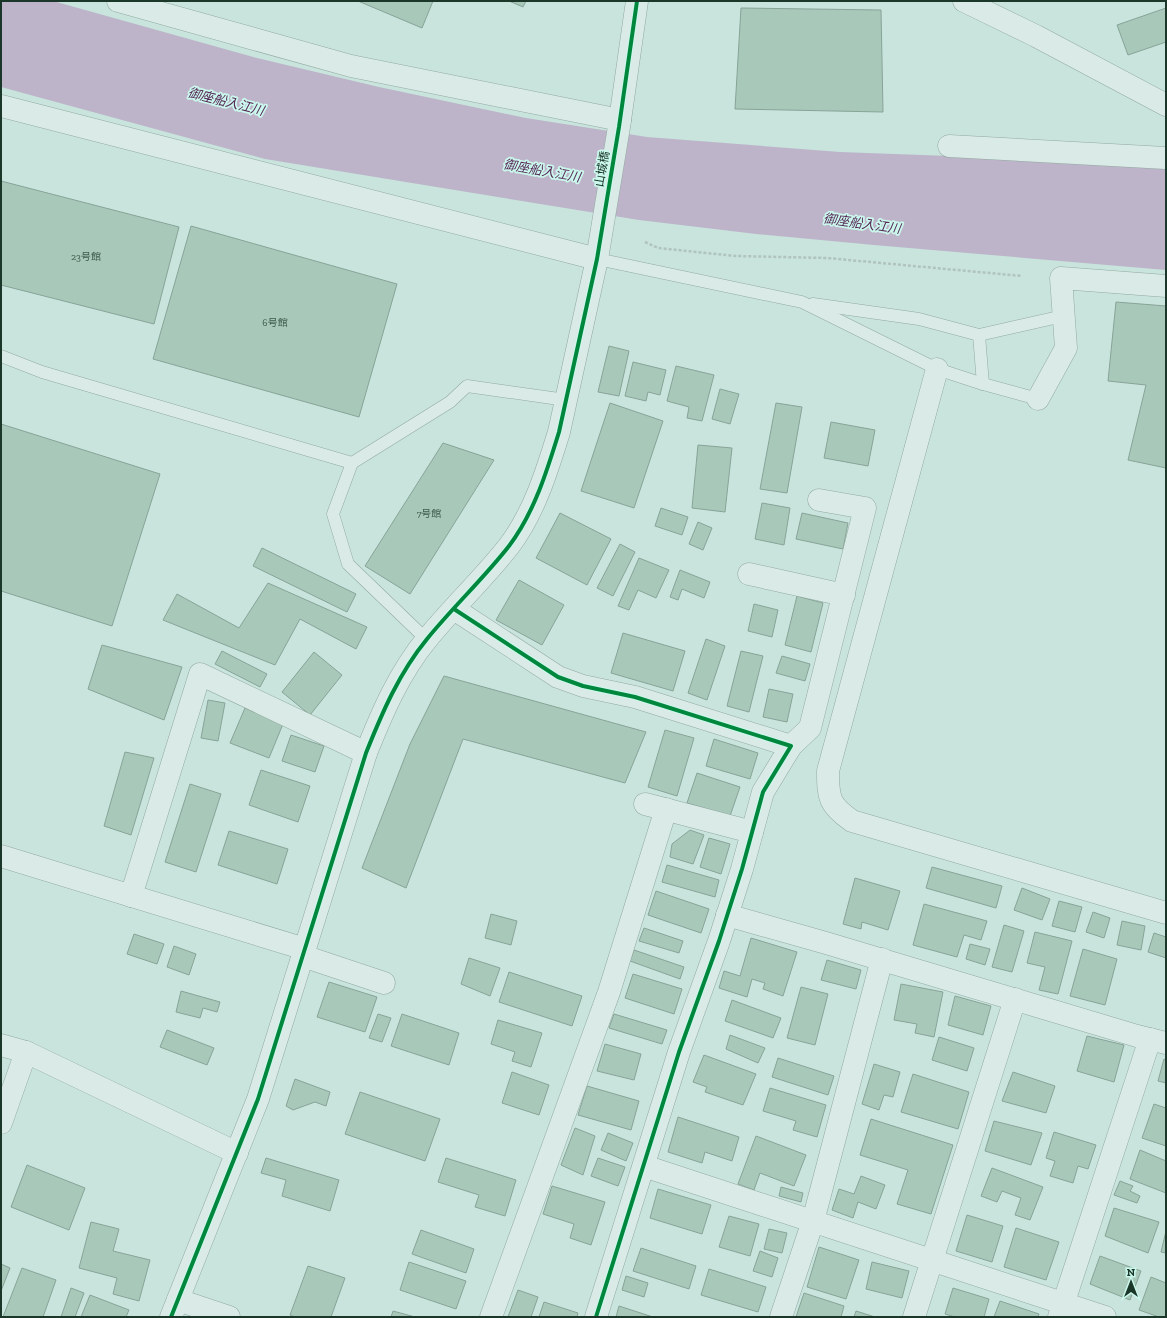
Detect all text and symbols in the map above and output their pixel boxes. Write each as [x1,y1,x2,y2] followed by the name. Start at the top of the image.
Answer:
[186,85,267,119] water label: 御座船入江川
[592,150,612,188] street label: 山城橋
[502,156,584,185] water label: 御座船入江川
[822,211,904,237] water label: 御座船入江川
[71,251,101,263] house number: 23号館
[262,317,288,329] house number: 6号館
[417,508,441,520] house number: 7号館
[1111,1262,1151,1302] north arrow
[1127,1266,1136,1279] text: N

